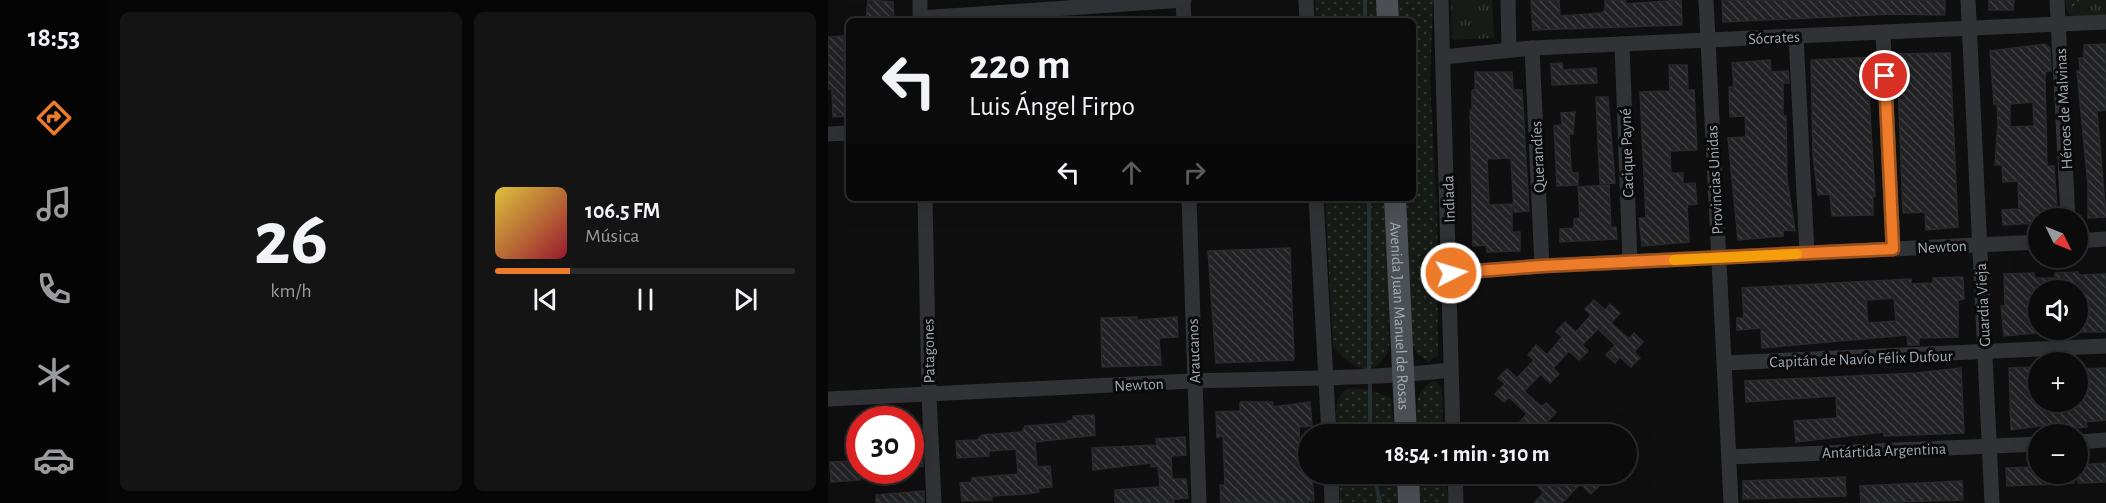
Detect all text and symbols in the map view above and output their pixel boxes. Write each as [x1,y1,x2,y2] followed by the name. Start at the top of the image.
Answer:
[28,24,80,51] text: 18:53
[1748,29,1800,47] street label: Sócrates
[870,42,948,120] icon: left
[969,44,1071,86] text: 220 m
[2053,48,2075,170] street label: Héroes de Malvinas
[1859,50,1910,101] pin
[1868,59,1901,92] icon: arrive
[969,93,1135,120] text: Luis Ángel Firpo
[33,97,75,139] icon: directions
[1617,108,1638,198] street label: Cacique Payné
[1528,121,1549,193] street label: Querandíes
[1704,125,1726,235] street label: Provincias Unidas
[1052,156,1085,189] icon: left
[1115,156,1148,189] icon: ahead
[1178,156,1211,189] icon: right
[1440,175,1458,223] street label: Indiada
[33,183,75,225] icon: music
[585,200,660,222] text: 106.5 FM
[254,201,328,279] text: 26
[2028,208,2088,268] north arrow
[2028,208,2088,484] map controls
[1387,221,1412,410] street label: Avenida Juan Manuel de Rosas
[585,226,640,246] text: Música
[1917,238,1967,256] street label: Newton
[1419,241,1483,305] position arrow
[1973,263,1994,347] street label: Guardia Vieja
[33,268,75,310] icon: phone
[2028,280,2088,340] button: sound
[270,281,312,301] text: km/h
[529,283,562,316] icon: previous
[629,283,662,316] icon: pause
[729,283,762,316] icon: next
[920,318,938,384] street label: Patagones
[1185,318,1203,384] street label: Araucanos
[1769,348,1954,370] street label: Capitán de Navío Félix Dufour
[2028,352,2088,412] button: +
[33,354,75,396] icon: climate
[1114,376,1164,394] street label: Newton
[846,406,924,484] speed limit sign: 30
[2028,424,2088,484] button: −
[33,439,75,481] icon: car
[1822,441,1947,461] street label: Antártida Argentina
[1385,443,1550,465] text: 18:54 · 1 min · 310 m

